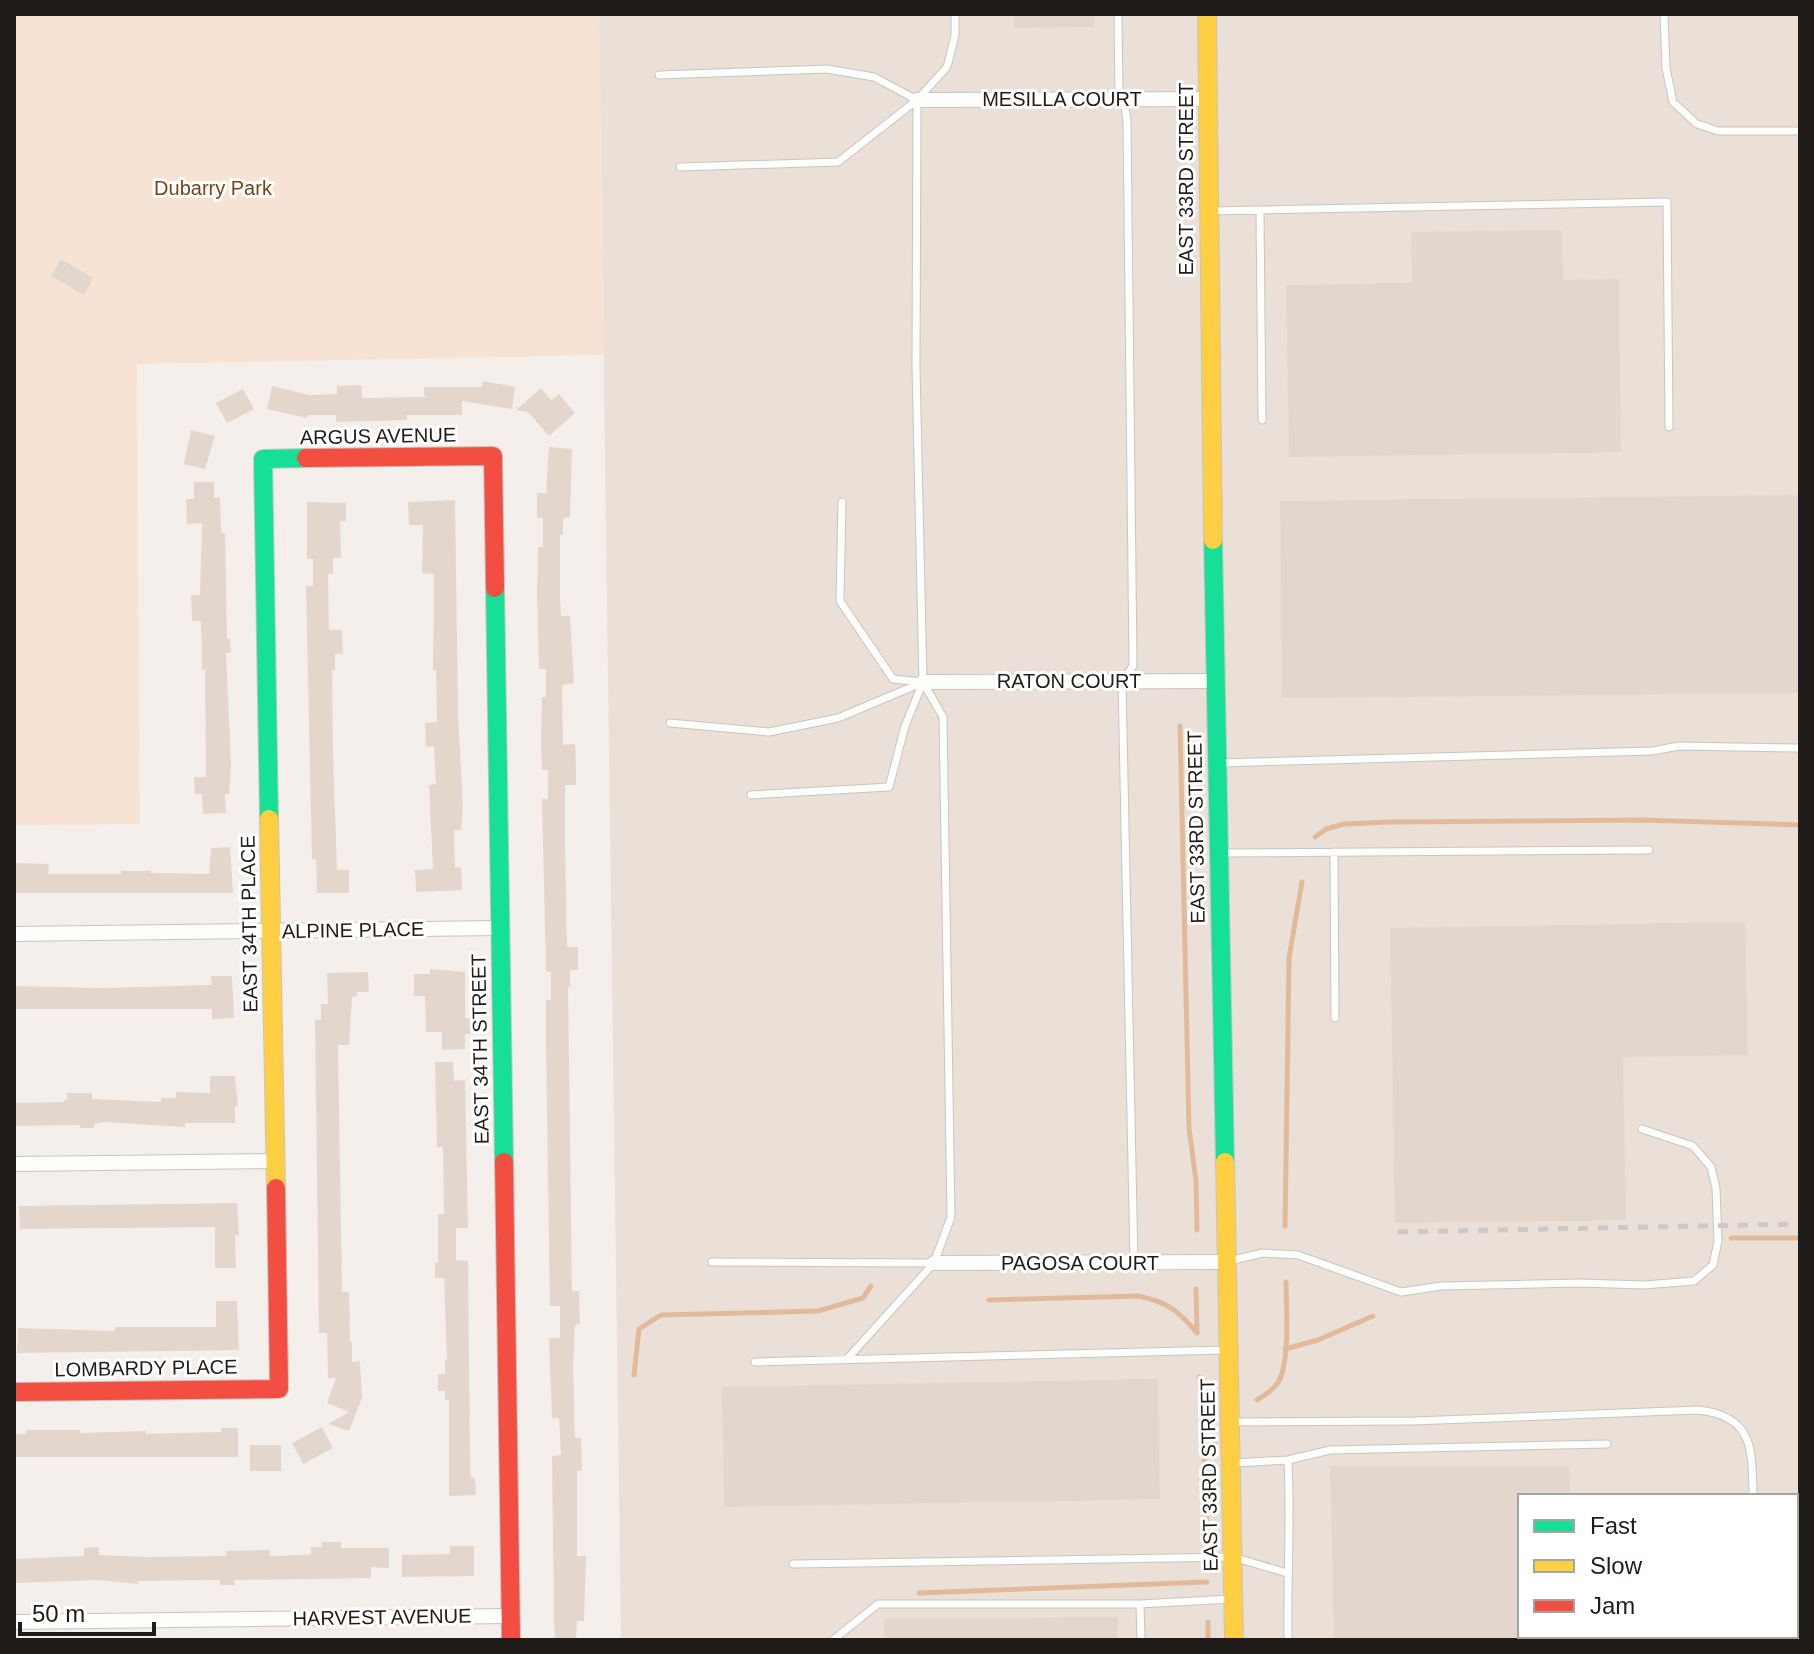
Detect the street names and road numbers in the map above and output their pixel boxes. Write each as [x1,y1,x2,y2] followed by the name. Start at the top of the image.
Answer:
[1175,82,1197,276] street label: EAST 33RD STREET
[982,88,1142,110] street label: MESILLA COURT
[300,424,456,448] street label: ARGUS AVENUE
[997,670,1141,692] street label: RATON COURT
[1183,730,1209,924] street label: EAST 33RD STREET
[236,835,262,1013] street label: EAST 34TH PLACE
[282,918,424,942] street label: ALPINE PLACE
[467,953,493,1145] street label: EAST 34TH STREET
[1001,1252,1159,1274] street label: PAGOSA COURT
[54,1355,238,1381] street label: LOMBARDY PLACE
[1196,1378,1222,1572] street label: EAST 33RD STREET
[292,1604,472,1630] street label: HARVEST AVENUE

